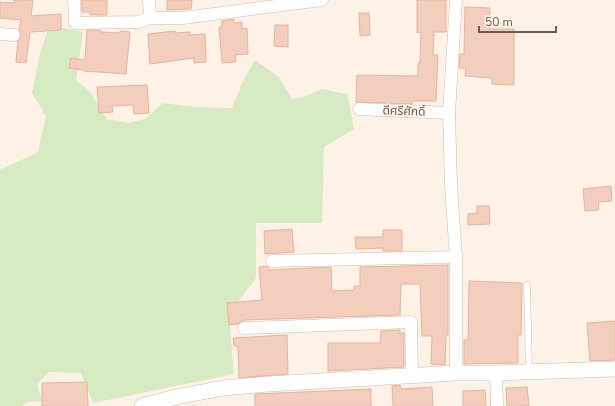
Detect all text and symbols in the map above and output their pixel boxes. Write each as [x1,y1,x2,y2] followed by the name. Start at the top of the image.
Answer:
[479,8,556,34] scale bar
[485,14,513,30] text: 50 m
[382,102,426,120] street label: ดีศรีศักดิ์

